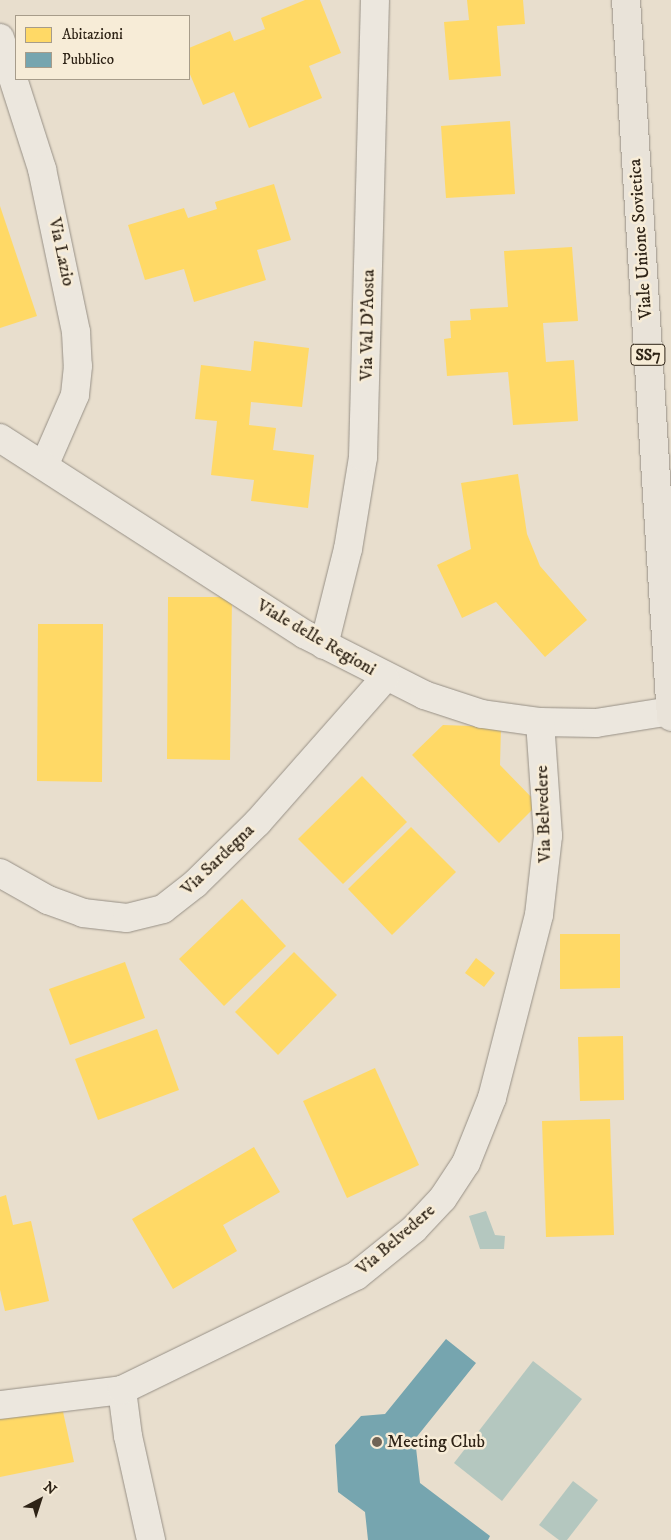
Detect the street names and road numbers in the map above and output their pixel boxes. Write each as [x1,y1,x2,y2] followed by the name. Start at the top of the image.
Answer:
[625,158,657,320] street label: Viale Unione Sovietica
[43,216,79,288] street label: Via Lazio
[356,269,380,381] street label: Via Val D'Aosta
[629,342,667,368] road number: SS7
[252,595,380,681] street label: Viale delle Regioni
[532,765,556,863] street label: Via Belvedere
[177,820,259,900] street label: Via Sardegna
[352,1200,440,1280] street label: Via Belvedere

